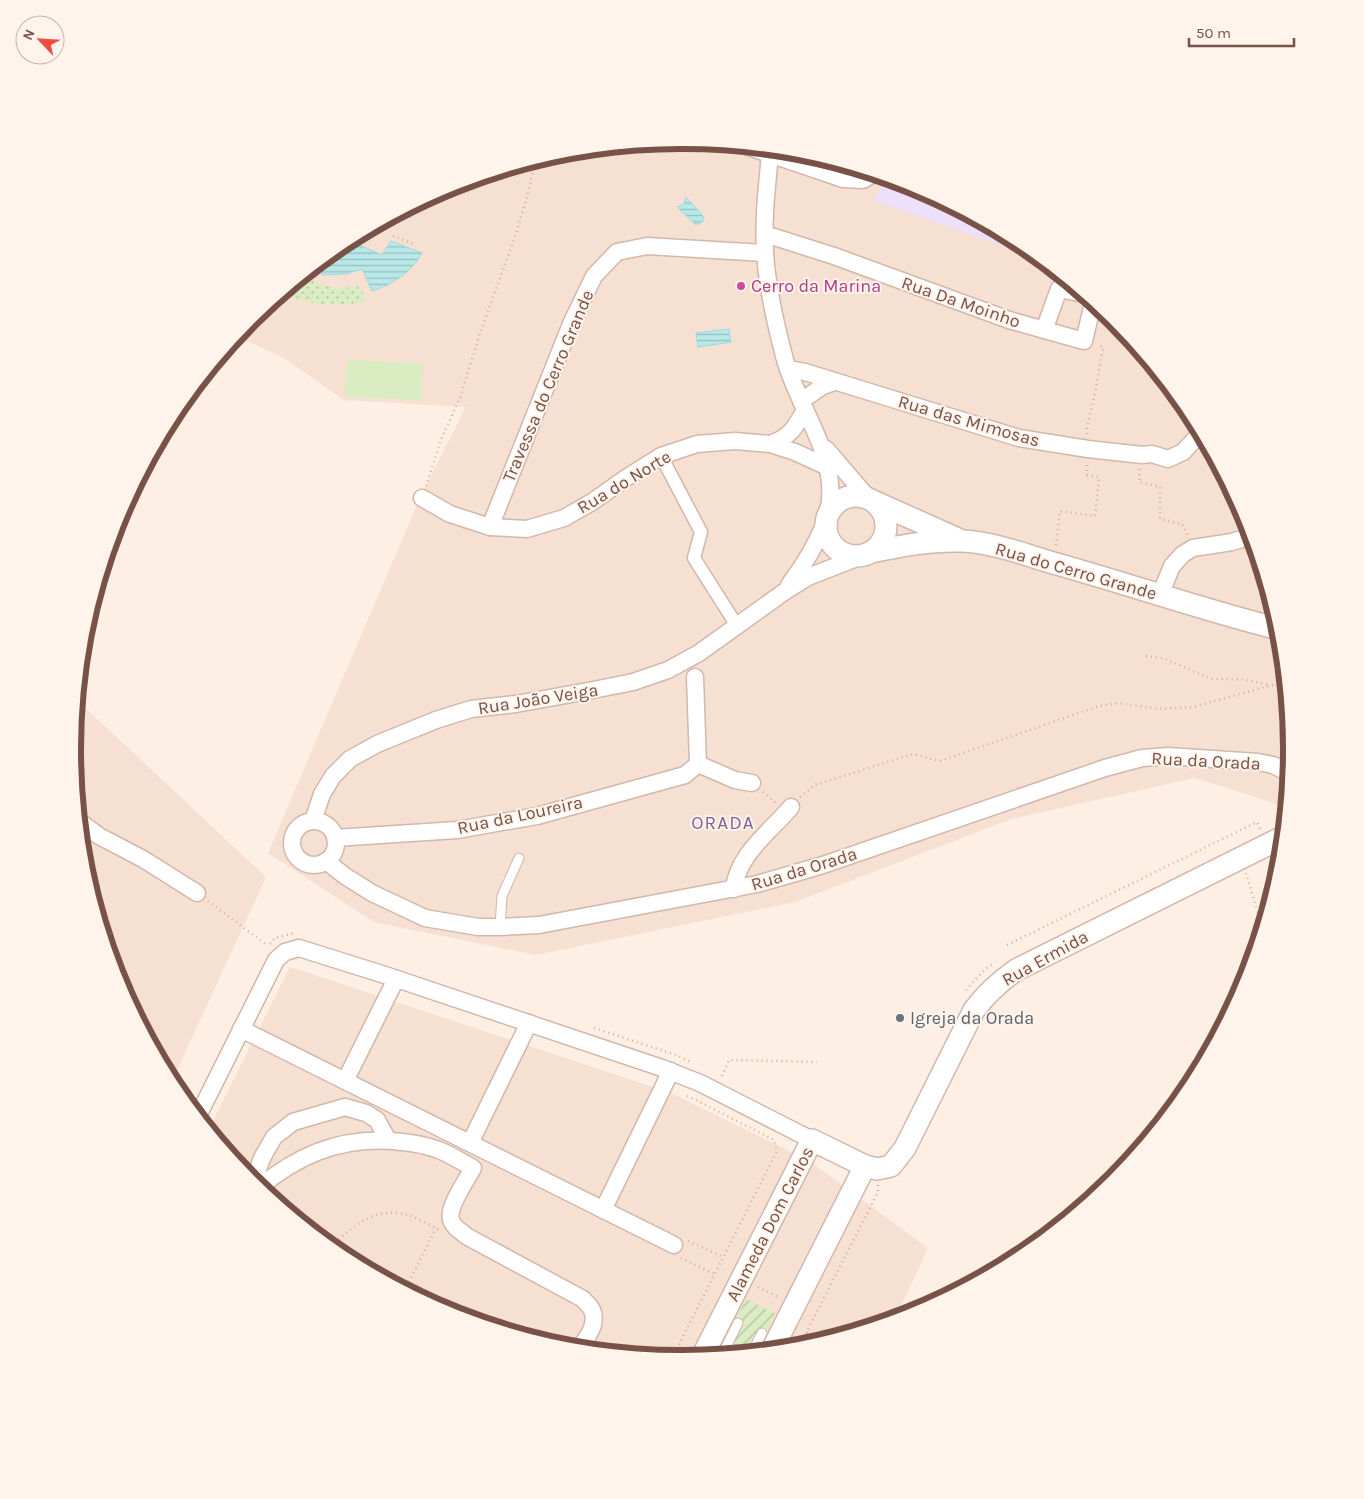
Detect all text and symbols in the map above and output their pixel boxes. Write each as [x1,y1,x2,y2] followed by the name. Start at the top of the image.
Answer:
[15,15,65,65] north arrow
[1189,15,1294,47] scale bar
[1196,24,1231,42] text: 50 m
[19,27,38,43] text: N
[899,271,1023,333] street label: Rua Da Moinho
[751,275,881,297] place label: Cerro da Marina
[735,280,747,292] marker: Cerro da Marina
[498,287,598,485] street label: Travessa do Cerro Grande
[896,390,1042,452] street label: Rua das Mimosas
[573,445,675,519] street label: Rua do Norte
[993,537,1159,605] street label: Rua do Cerro Grande
[476,679,600,719] street label: Rua João Veiga
[1151,747,1261,775] street label: Rua da Orada
[455,791,585,839] street label: Rua da Loureira
[691,812,755,834] district label: ORADA
[748,842,860,896] street label: Rua da Orada
[998,925,1092,991] street label: Rua Ermida
[910,1007,1034,1029] place label: Igreja da Orada
[894,1012,906,1024] marker: Igreja da Orada
[721,1143,819,1305] street label: Alameda Dom Carlos

